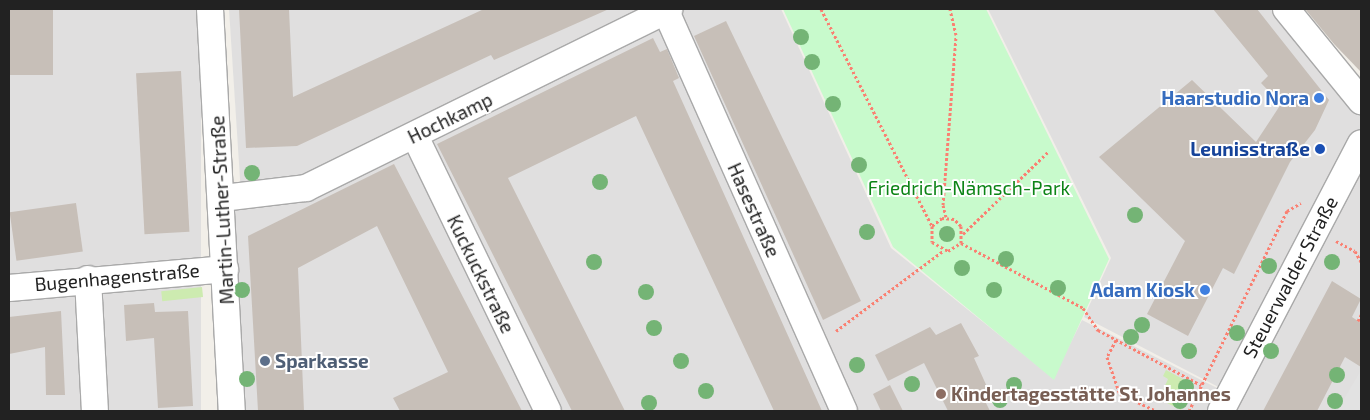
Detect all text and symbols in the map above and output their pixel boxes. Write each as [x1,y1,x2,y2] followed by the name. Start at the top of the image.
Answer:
[1161,87,1309,109] place label: Haarstudio Nora
[404,88,496,148] street label: Hochkamp
[1313,92,1325,104] marker: Haarstudio Nora
[206,115,238,305] street label: Martin-Luther-Straße
[1190,138,1310,160] place label: Leunisstraße
[1314,143,1326,155] marker: Leunisstraße
[723,159,785,261] street label: Hasestraße
[868,177,1070,199] park label: Friedrich-Nämsch-Park
[1238,192,1342,362] street label: Steuerwalder Straße
[443,211,519,337] street label: Kuckuckstraße
[34,258,200,296] street label: Bugenhagenstraße
[1090,279,1195,301] place label: Adam Kiosk
[1199,284,1211,296] marker: Adam Kiosk
[275,350,369,372] place label: Sparkasse
[259,355,271,367] marker: Sparkasse
[951,383,1231,405] place label: Kindertagesstätte St. Johannes
[935,388,947,400] marker: Kindertagesstätte St. Johannes

